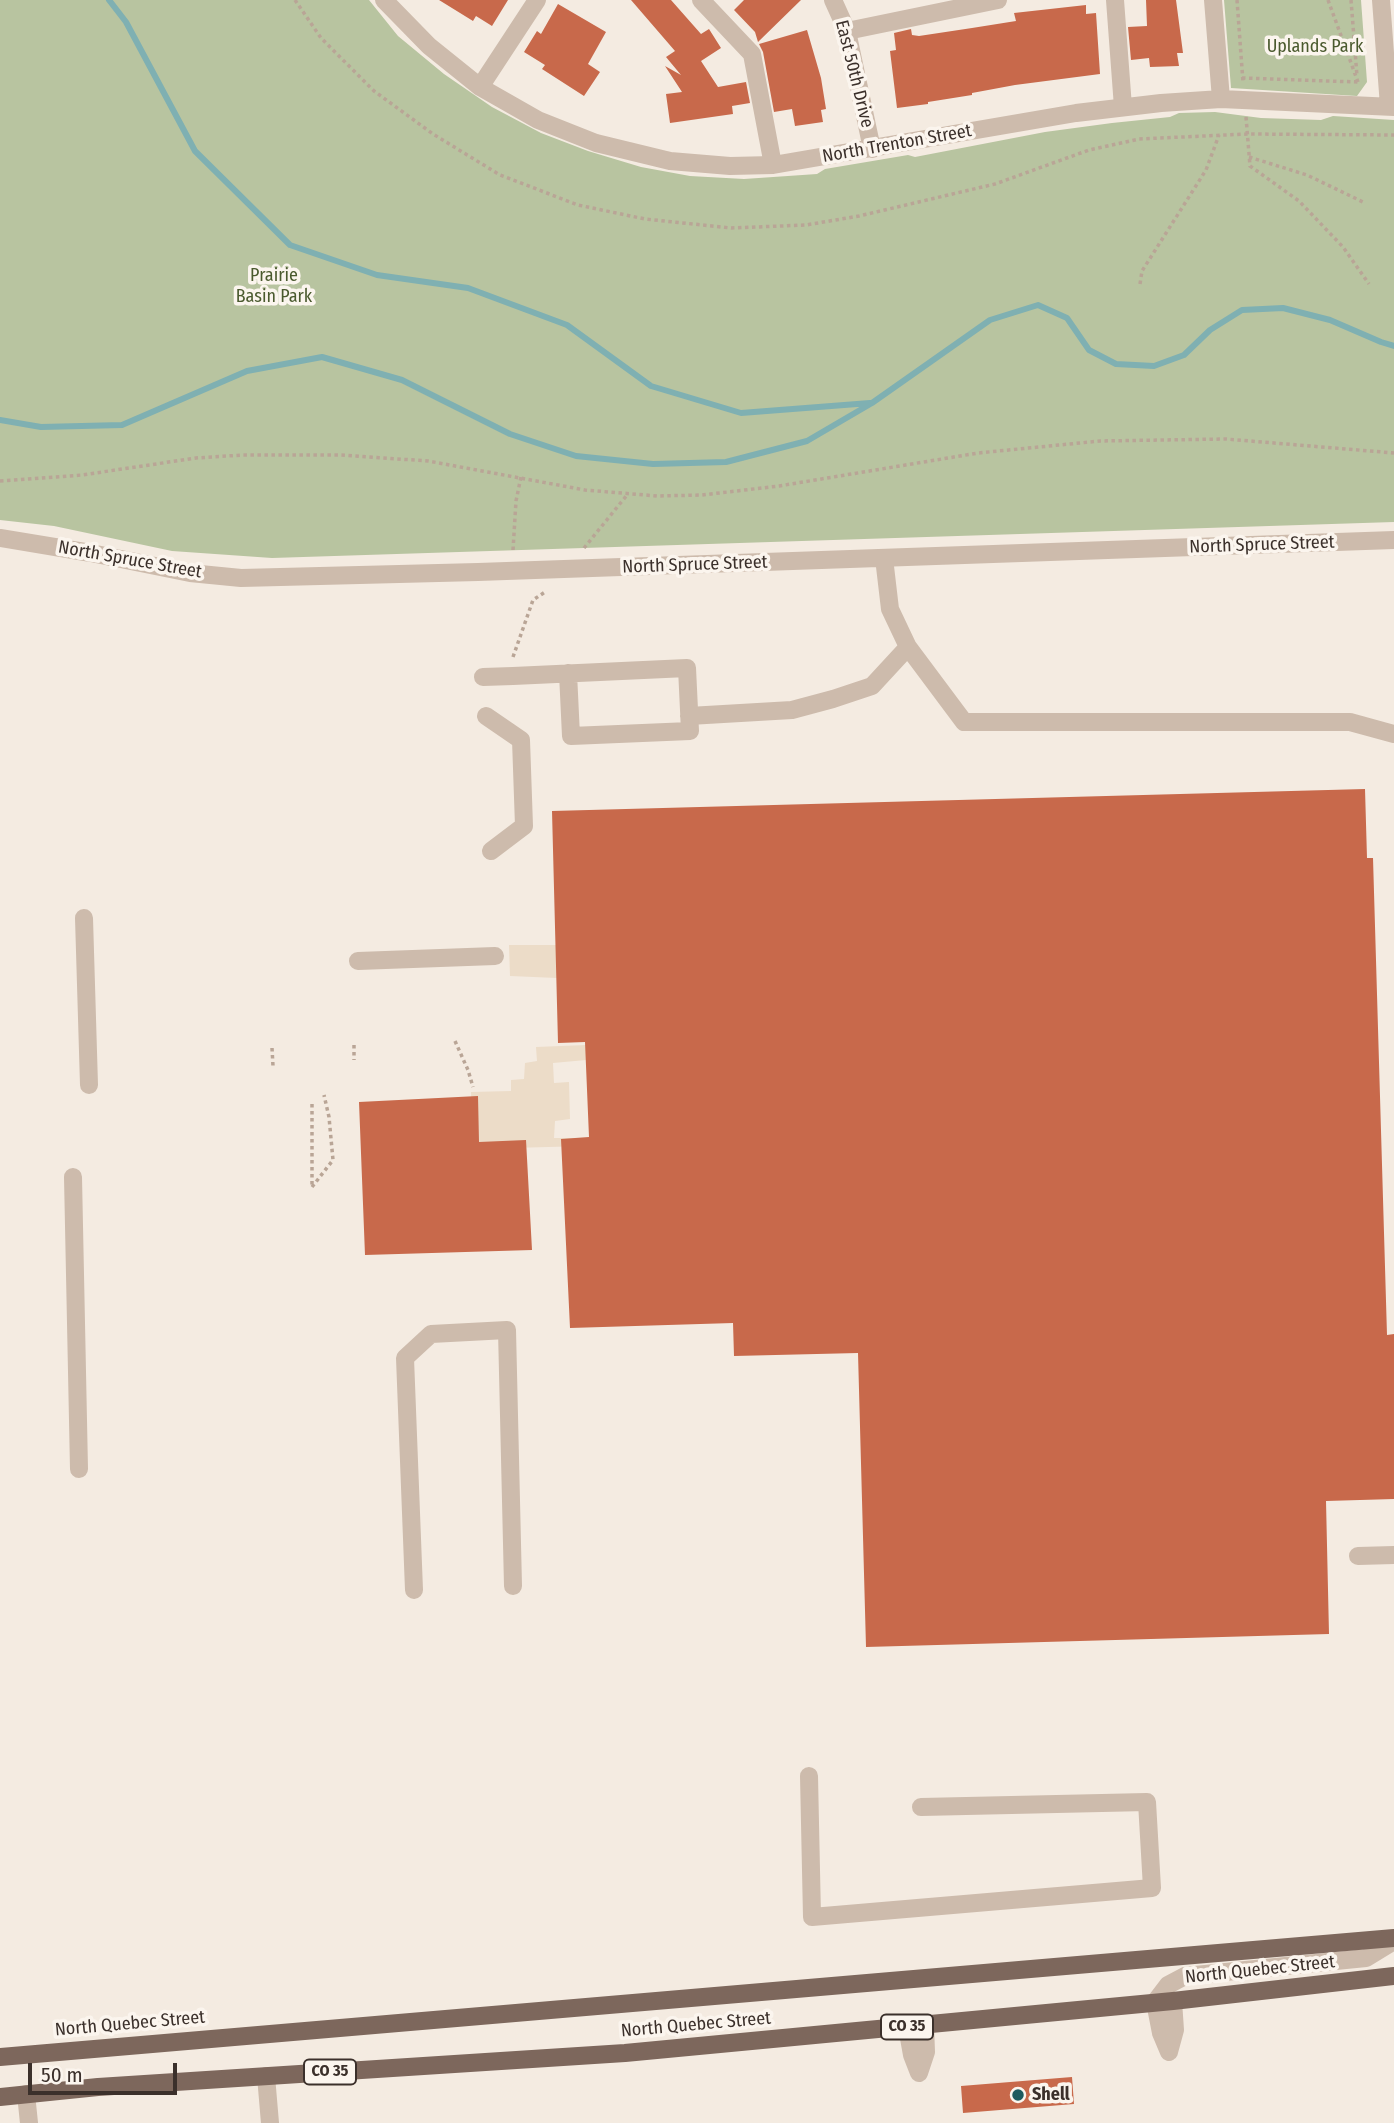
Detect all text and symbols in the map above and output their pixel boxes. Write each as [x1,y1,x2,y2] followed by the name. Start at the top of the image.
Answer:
[830,18,878,130] street label: East 50th Drive
[1267,36,1363,58] park label: Uplands Park
[821,120,973,168] street label: North Trenton Street
[236,265,312,308] park label: Prairie Basin Park
[1189,532,1335,558] street label: North Spruce Street
[57,537,203,583] street label: North Spruce Street
[622,552,768,578] street label: North Spruce Street
[1184,1951,1336,1989] street label: North Quebec Street
[54,2007,206,2041] street label: North Quebec Street
[620,2008,772,2042] street label: North Quebec Street
[881,2014,933,2039] road number: CO 35
[32,2050,180,2094] scale bar
[304,2060,356,2084] road number: CO 35
[41,2062,83,2088] text: 50 m
[1032,2084,1070,2106] place label: Shell
[1010,2087,1026,2103] marker: Shell

